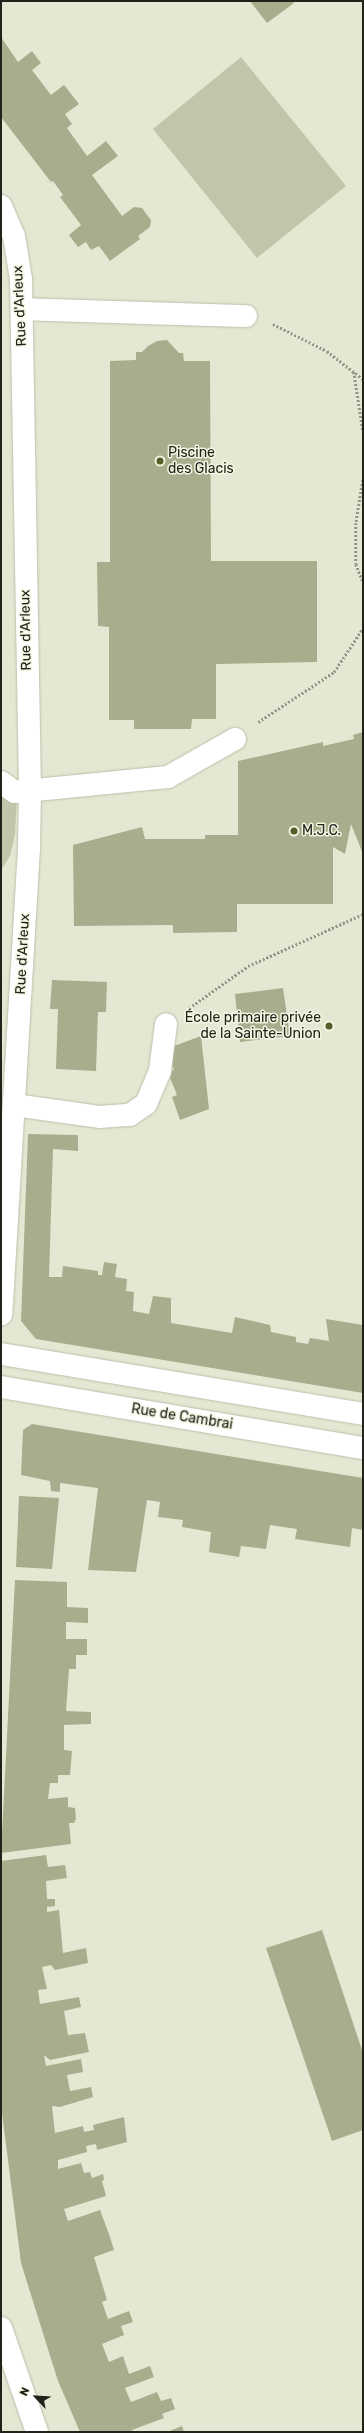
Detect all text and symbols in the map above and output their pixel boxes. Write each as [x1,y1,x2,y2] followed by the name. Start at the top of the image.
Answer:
[9,265,31,347] street label: Rue d'Arleux
[168,445,234,478] place label: Piscine des Glacis
[155,456,165,466] marker: Piscine des Glacis
[17,589,35,671] street label: Rue d'Arleux
[302,823,341,839] place label: M.J.C.
[289,826,299,836] marker: M.J.C.
[12,913,34,995] street label: Rue d'Arleux
[185,1010,321,1042] place label: École primaire privée de la Sainte-Union
[324,1021,334,1031] marker: École primaire privée de la Sainte-Union
[130,1401,234,1433] street label: Rue de Cambrai
[16,2377,56,2417] north arrow
[17,2385,32,2398] text: N

